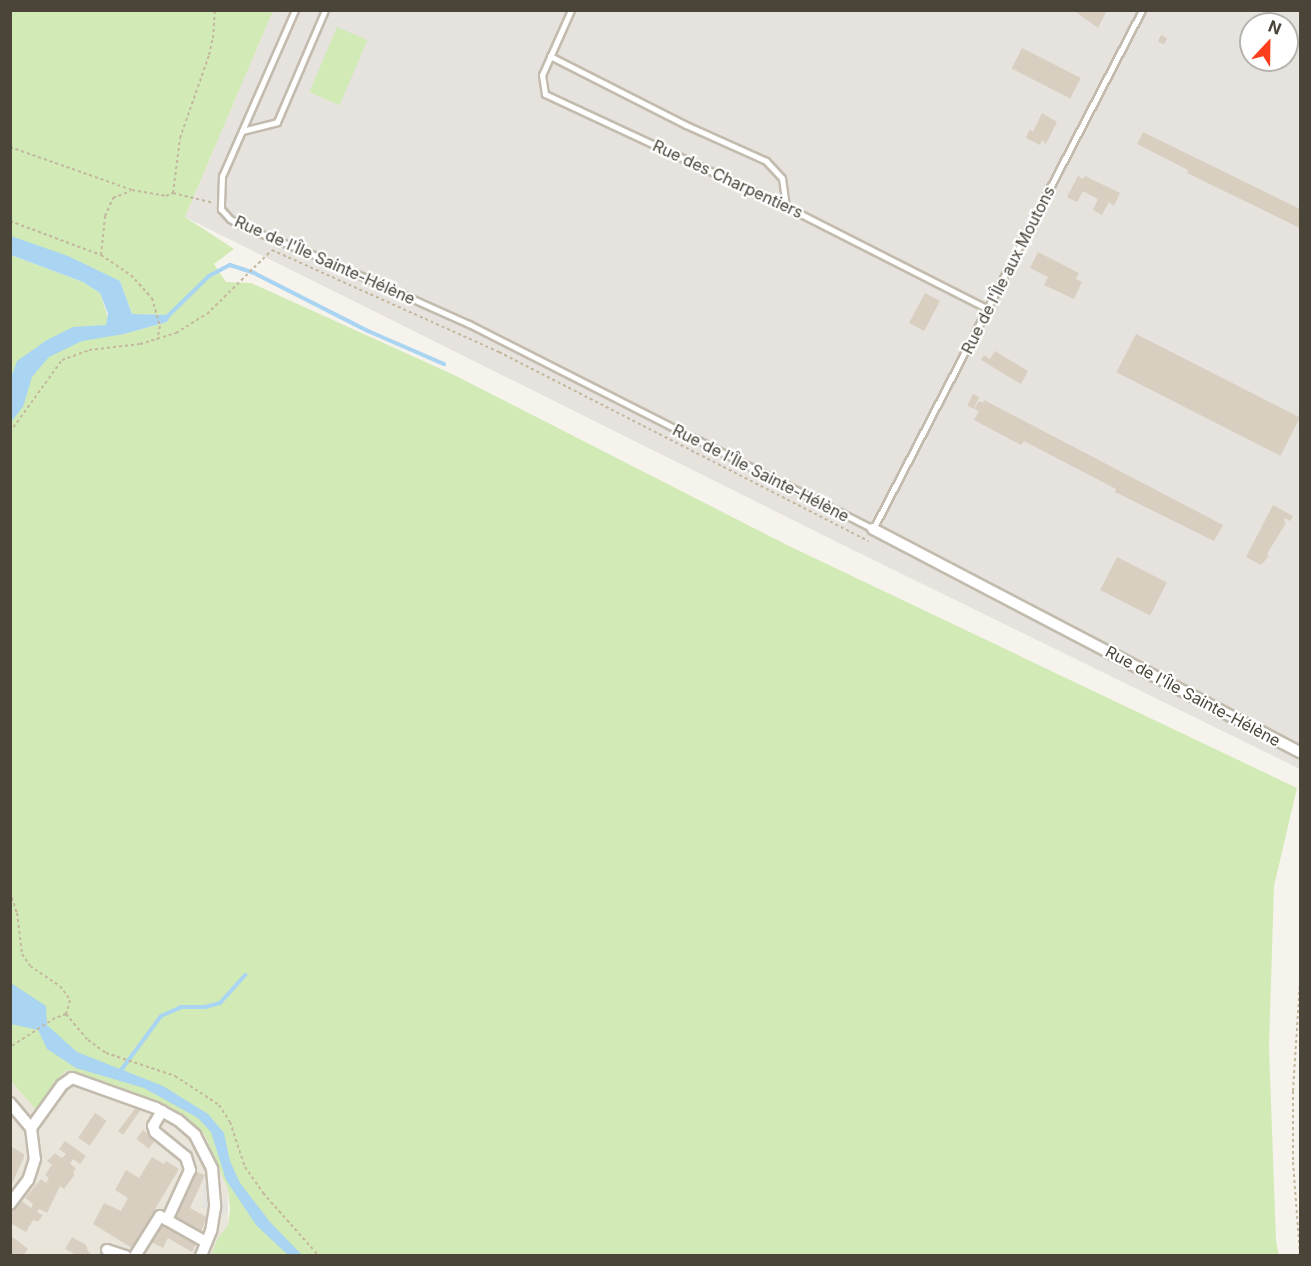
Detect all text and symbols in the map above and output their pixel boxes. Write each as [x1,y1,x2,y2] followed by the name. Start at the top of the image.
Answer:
[1239,12,1299,72] north arrow
[1266,16,1284,39] text: N
[650,136,806,222] street label: Rue des Charpentiers
[957,183,1059,357] street label: Rue de l'Île aux Moutons
[232,211,418,309] street label: Rue de l'Île Sainte-Hélène
[670,420,852,526] street label: Rue de l'Île Sainte-Hélène
[1102,642,1284,750] street label: Rue de l'Île Sainte-Hélène

